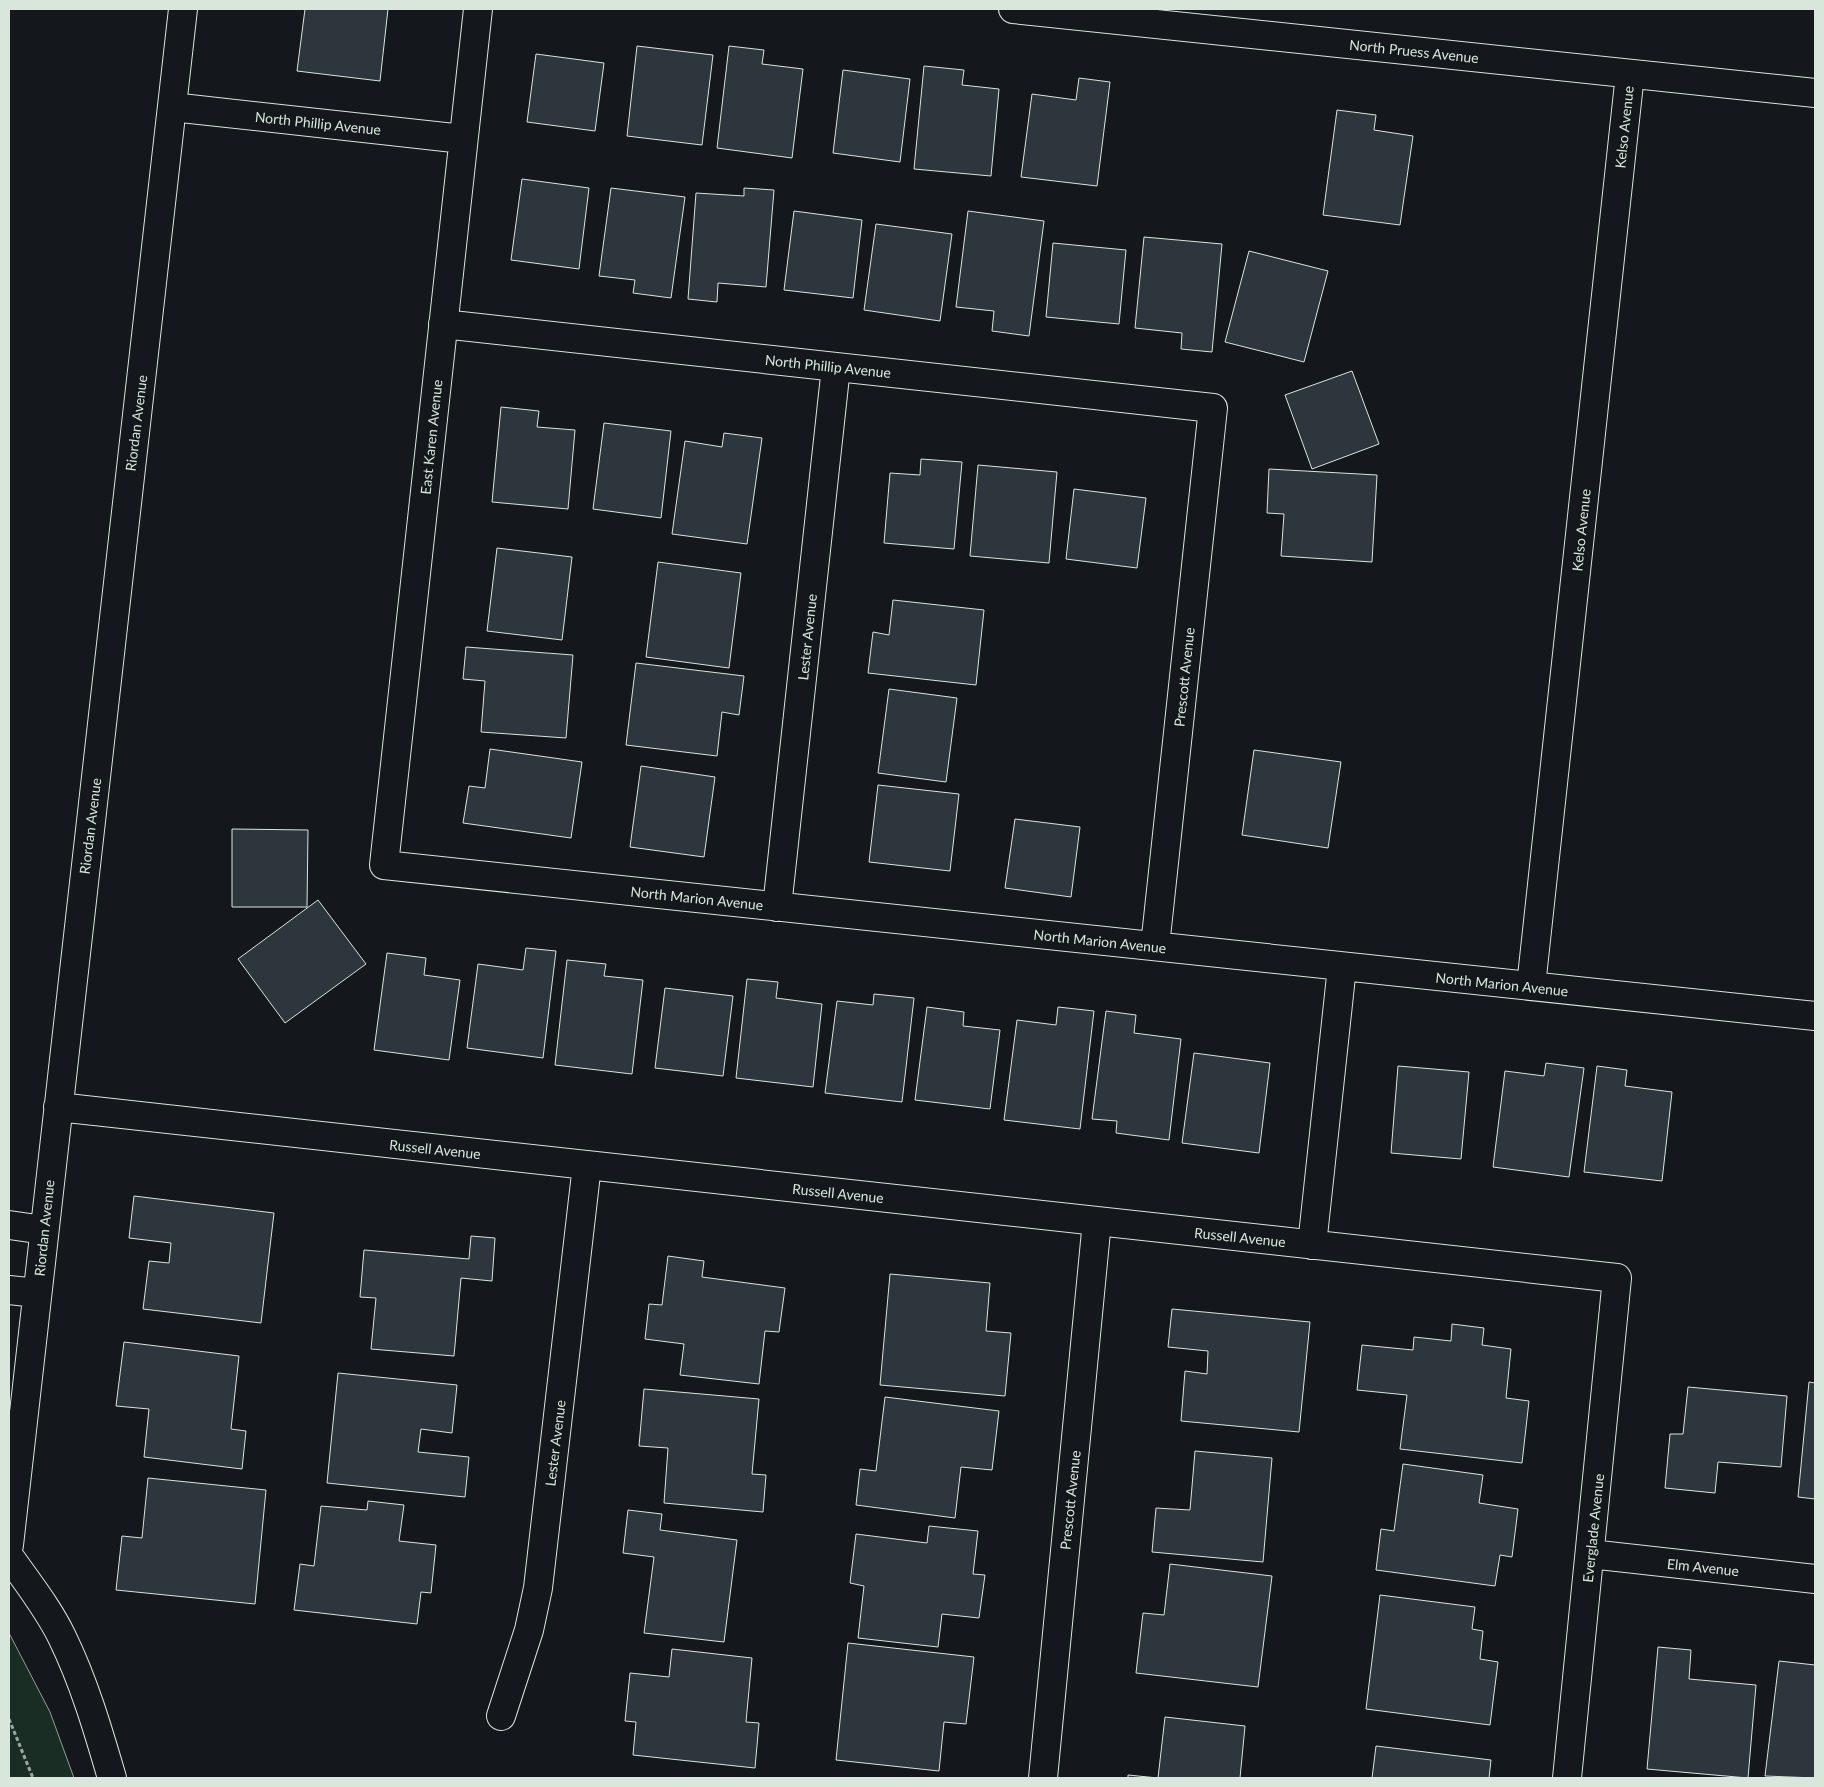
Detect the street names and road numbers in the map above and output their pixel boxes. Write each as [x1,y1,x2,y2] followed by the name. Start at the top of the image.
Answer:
[1348,36,1480,66] street label: North Pruess Avenue
[1611,85,1637,169] street label: Kelso Avenue
[254,108,382,138] street label: North Phillip Avenue
[764,351,892,381] street label: North Phillip Avenue
[122,374,150,472] street label: Riordan Avenue
[417,379,445,495] street label: East Karen Avenue
[1568,488,1594,572] street label: Kelso Avenue
[794,593,820,681] street label: Lester Avenue
[1170,626,1198,728] street label: Prescott Avenue
[76,777,104,875] street label: Riordan Avenue
[630,883,764,913] street label: North Marion Avenue
[1033,926,1167,956] street label: North Marion Avenue
[1435,969,1569,999] street label: North Marion Avenue
[388,1136,482,1162] street label: Russell Avenue
[30,1179,58,1277] street label: Riordan Avenue
[791,1180,885,1206] street label: Russell Avenue
[1193,1224,1287,1250] street label: Russell Avenue
[541,1399,569,1487] street label: Lester Avenue
[1056,1449,1084,1551] street label: Prescott Avenue
[1579,1473,1607,1583] street label: Everglade Avenue
[1666,1555,1740,1579] street label: Elm Avenue

